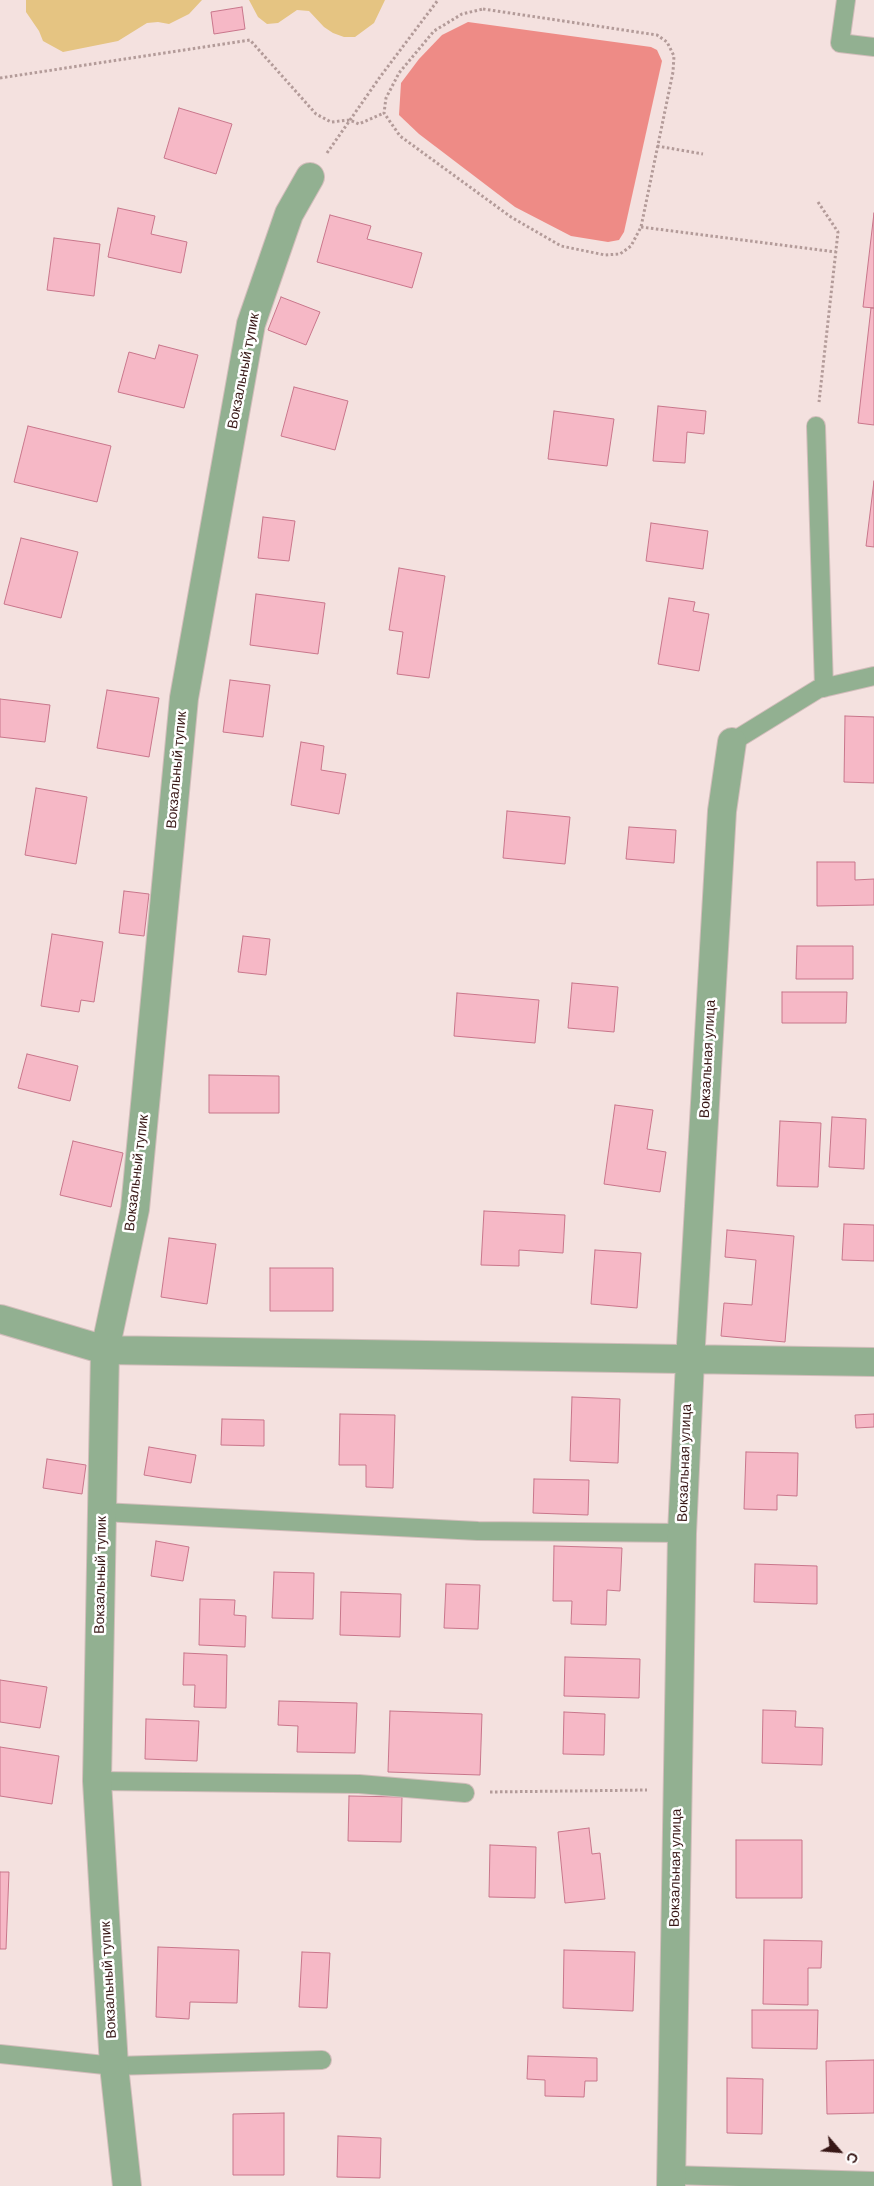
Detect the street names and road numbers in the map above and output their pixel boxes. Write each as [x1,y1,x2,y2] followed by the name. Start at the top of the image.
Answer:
[225,312,263,430] street label: Вокзальный тупик
[164,711,190,829] street label: Вокзальный тупик
[697,999,719,1119] street label: Вокзальная улица
[121,1114,153,1232] street label: Вокзальный тупик
[675,1403,695,1523] street label: Вокзальная улица
[92,1516,110,1634] street label: Вокзальный тупик
[667,1809,685,1927] street label: Вокзальная улица
[98,1921,120,2039] street label: Вокзальный тупик

